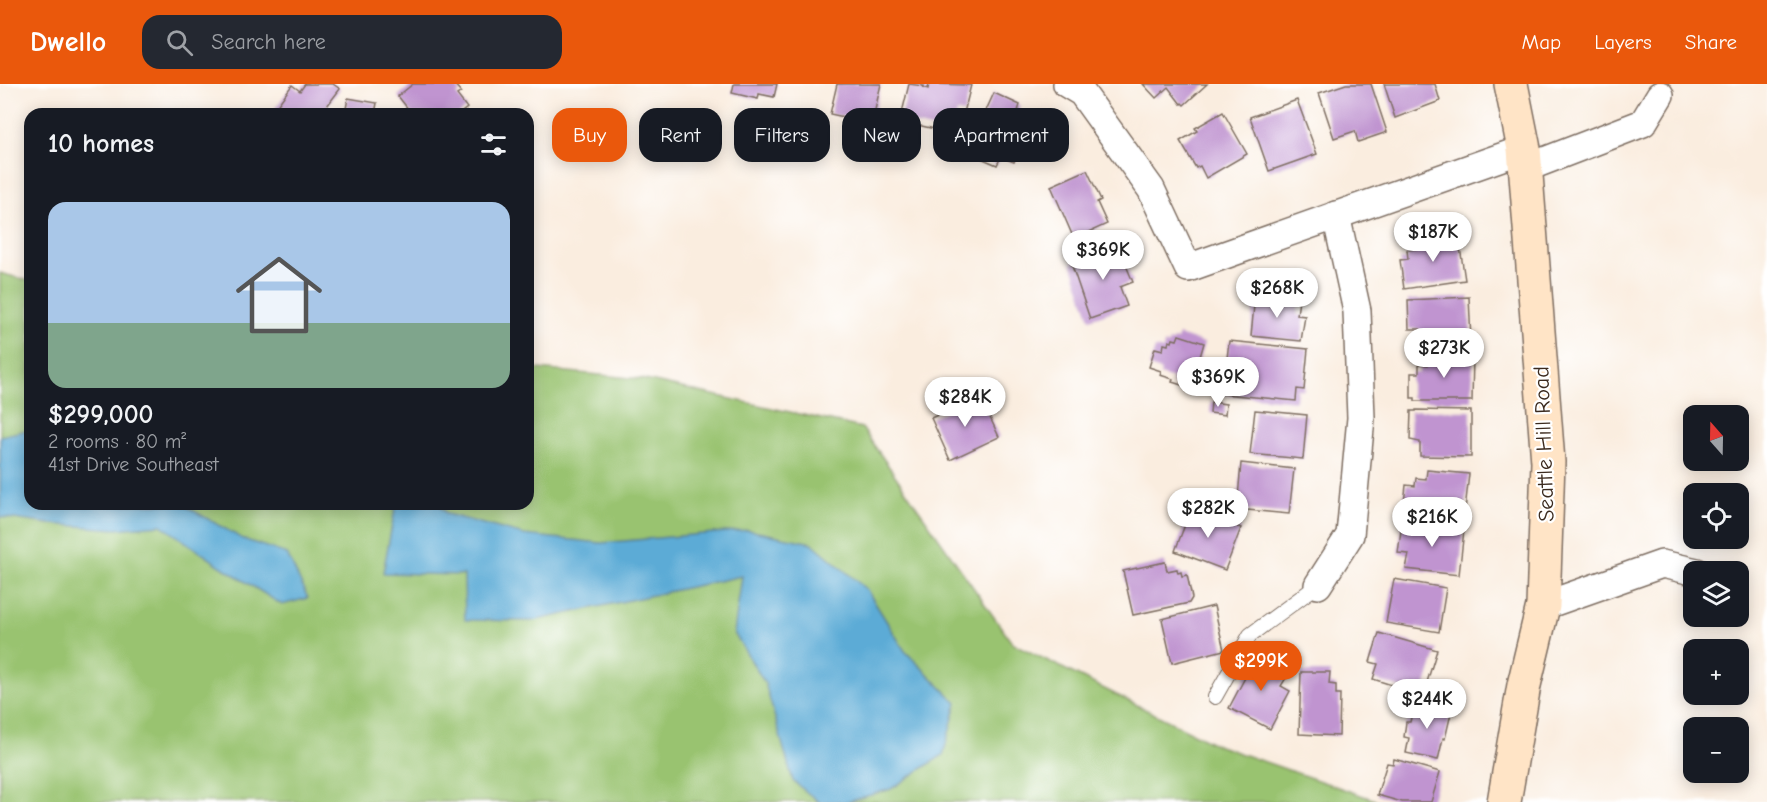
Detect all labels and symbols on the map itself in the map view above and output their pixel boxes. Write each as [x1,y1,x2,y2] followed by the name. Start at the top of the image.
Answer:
[1391,212,1475,263] pin: $187K
[1061,230,1145,281] pin: $369K
[1235,268,1319,319] pin: $268K
[1402,328,1486,379] pin: $273K
[1176,357,1260,408] pin: $369K
[1528,366,1560,522] street label: Seattle Hill Road
[923,377,1007,428] pin: $284K
[1683,405,1749,471] north arrow
[1166,488,1250,539] pin: $282K
[1390,497,1474,548] pin: $216K
[1219,641,1303,692] pin: $299K
[1385,679,1469,730] pin: $244K

